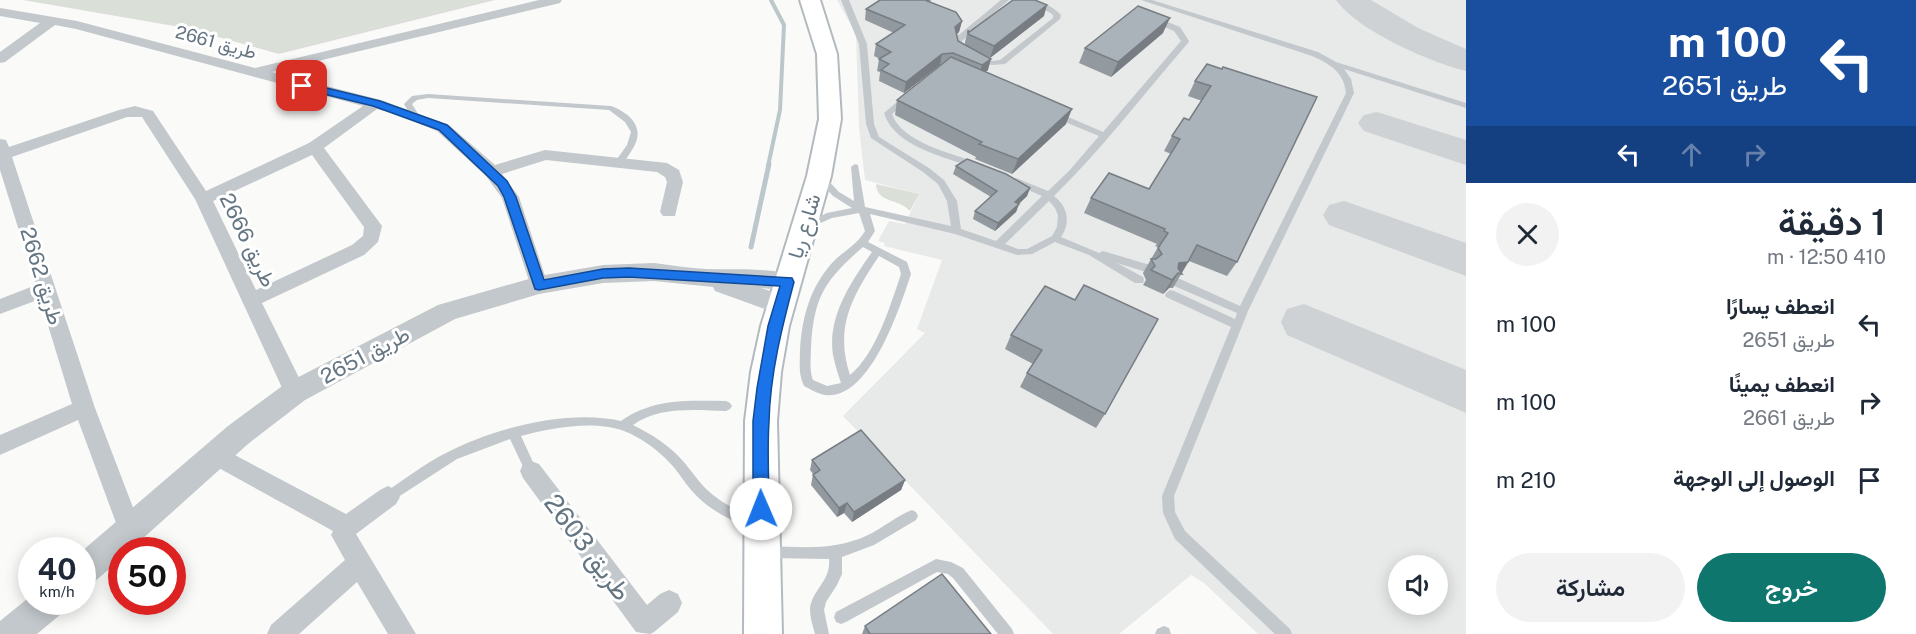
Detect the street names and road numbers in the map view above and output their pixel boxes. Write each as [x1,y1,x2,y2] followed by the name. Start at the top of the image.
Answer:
[173,21,259,64] street label: طريق 2661
[214,189,281,291] street label: طريق 2666
[782,191,828,262] street label: شارع ريا
[14,224,69,328] street label: طريق 2662
[316,321,414,390] street label: طريق 2651
[537,488,638,607] street label: طريق 2603

